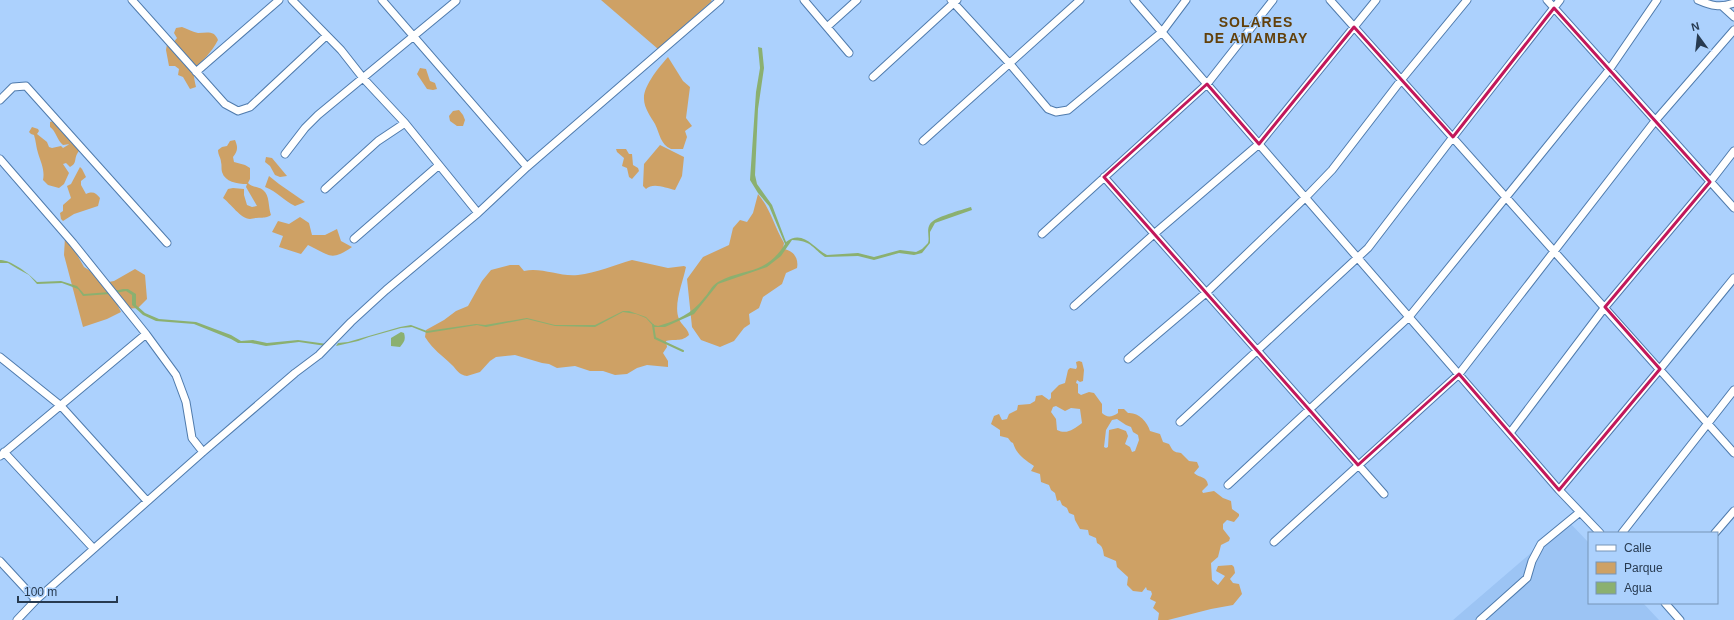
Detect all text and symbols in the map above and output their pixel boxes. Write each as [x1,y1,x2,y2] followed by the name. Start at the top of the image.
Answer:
[1204,14,1308,46] district label: SOLARES DE AMAMBAY
[1678,16,1718,56] north arrow
[1690,20,1701,33] text: N
[1588,532,1718,604] legend
[1624,541,1652,555] text: Calle
[1624,561,1663,575] text: Parque
[18,578,117,604] scale bar
[1624,581,1652,595] text: Agua
[24,585,57,599] text: 100 m

